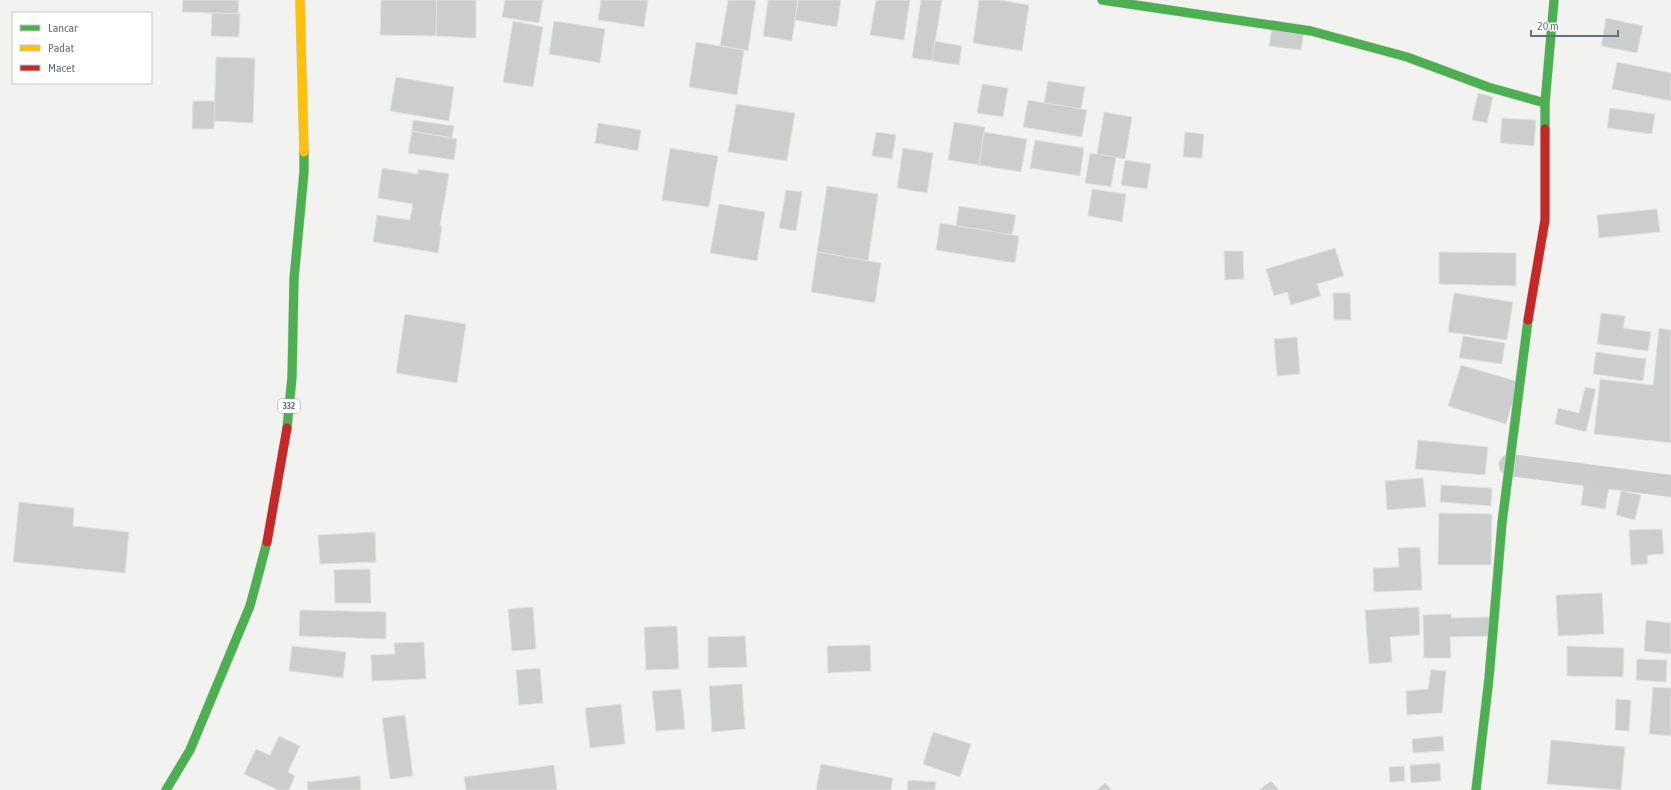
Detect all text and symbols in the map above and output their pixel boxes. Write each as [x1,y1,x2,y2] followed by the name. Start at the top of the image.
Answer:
[12,12,152,84] legend
[1531,12,1618,38] scale bar
[1537,19,1559,33] text: 20 m
[48,21,78,35] text: Lancar
[48,41,74,55] text: Padat
[48,61,76,75] text: Macet
[278,399,300,413] road number: 332

